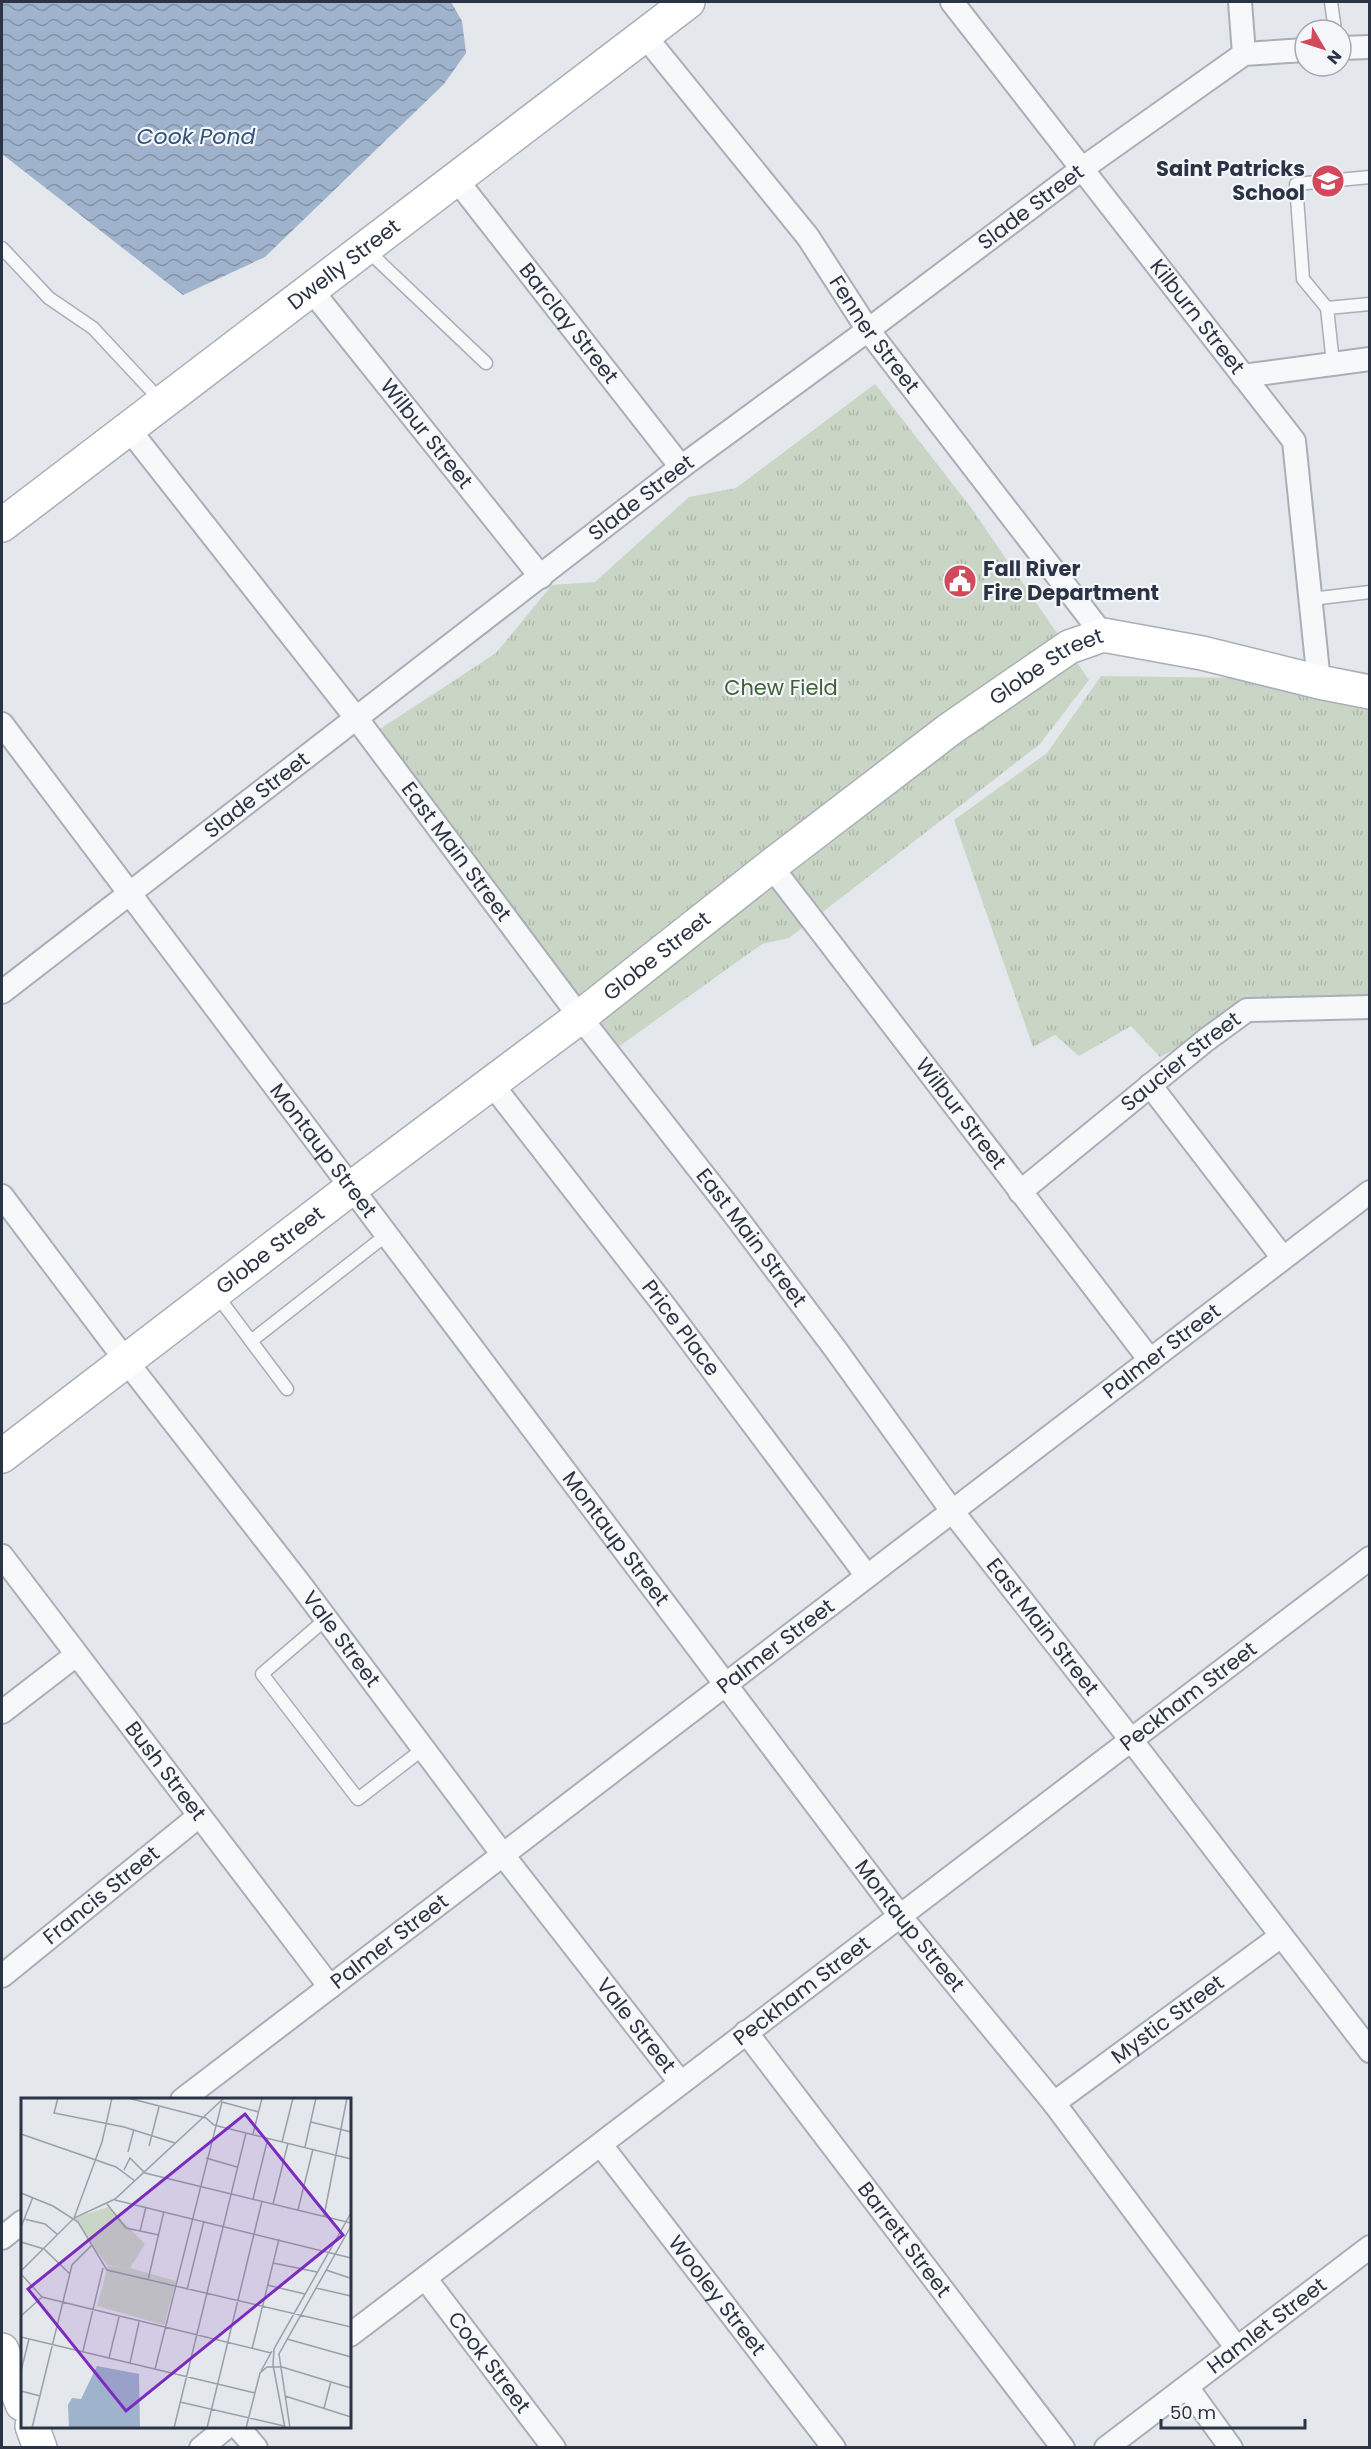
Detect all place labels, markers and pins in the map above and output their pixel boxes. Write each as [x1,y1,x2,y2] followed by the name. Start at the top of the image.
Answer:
[1156,154,1305,207] place label: Saint Patricks School
[1310,163,1346,199] school or university icon: Saint Patricks School
[983,554,1159,607] place label: Fall River Fire Department
[942,563,978,599] public building icon: Fall River Fire Department

